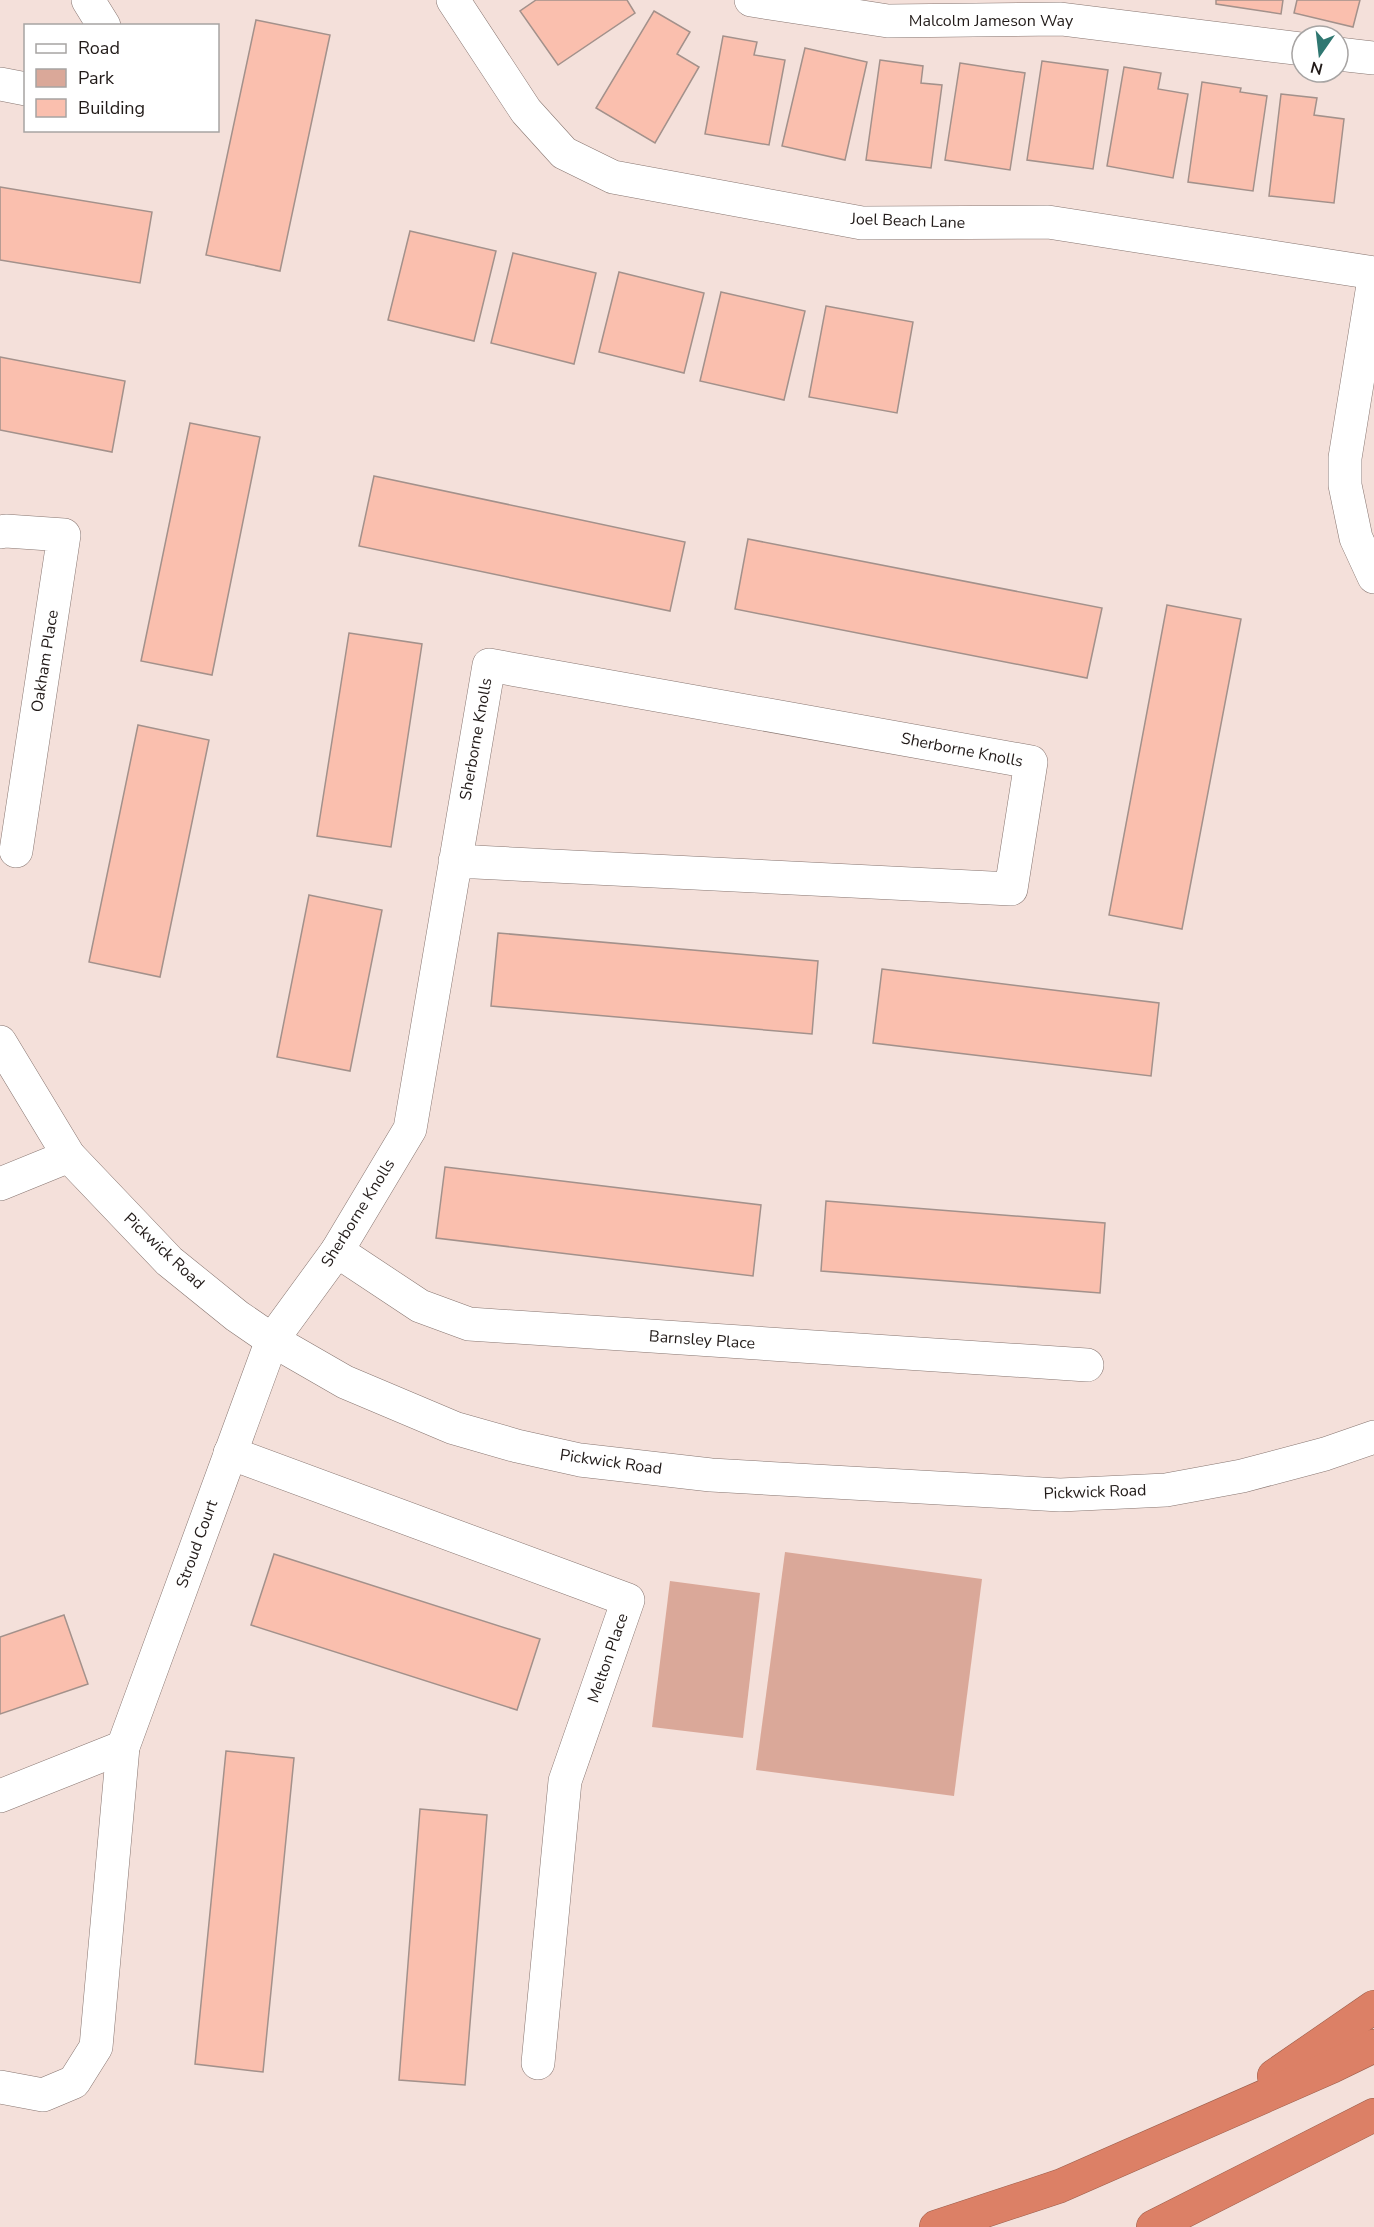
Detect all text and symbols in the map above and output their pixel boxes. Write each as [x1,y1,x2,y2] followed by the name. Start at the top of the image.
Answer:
[909,10,1074,32] street label: Malcolm Jameson Way
[24,24,219,132] legend
[1290,24,1350,84] north arrow
[78,36,120,60] text: Road
[1308,55,1325,80] text: N
[78,66,115,90] text: Park
[78,96,145,120] text: Building
[849,208,966,234] street label: Joel Beach Lane
[26,608,64,714] street label: Oakham Place
[454,676,498,802] street label: Sherborne Knolls
[899,727,1025,773] street label: Sherborne Knolls
[316,1155,400,1271] street label: Sherborne Knolls
[119,1208,209,1294] street label: Pickwick Road
[648,1325,756,1355] street label: Barnsley Place
[559,1444,663,1480] street label: Pickwick Road
[1043,1479,1147,1505] street label: Pickwick Road
[171,1497,223,1591] street label: Stroud Court
[582,1610,634,1706] street label: Melton Place

